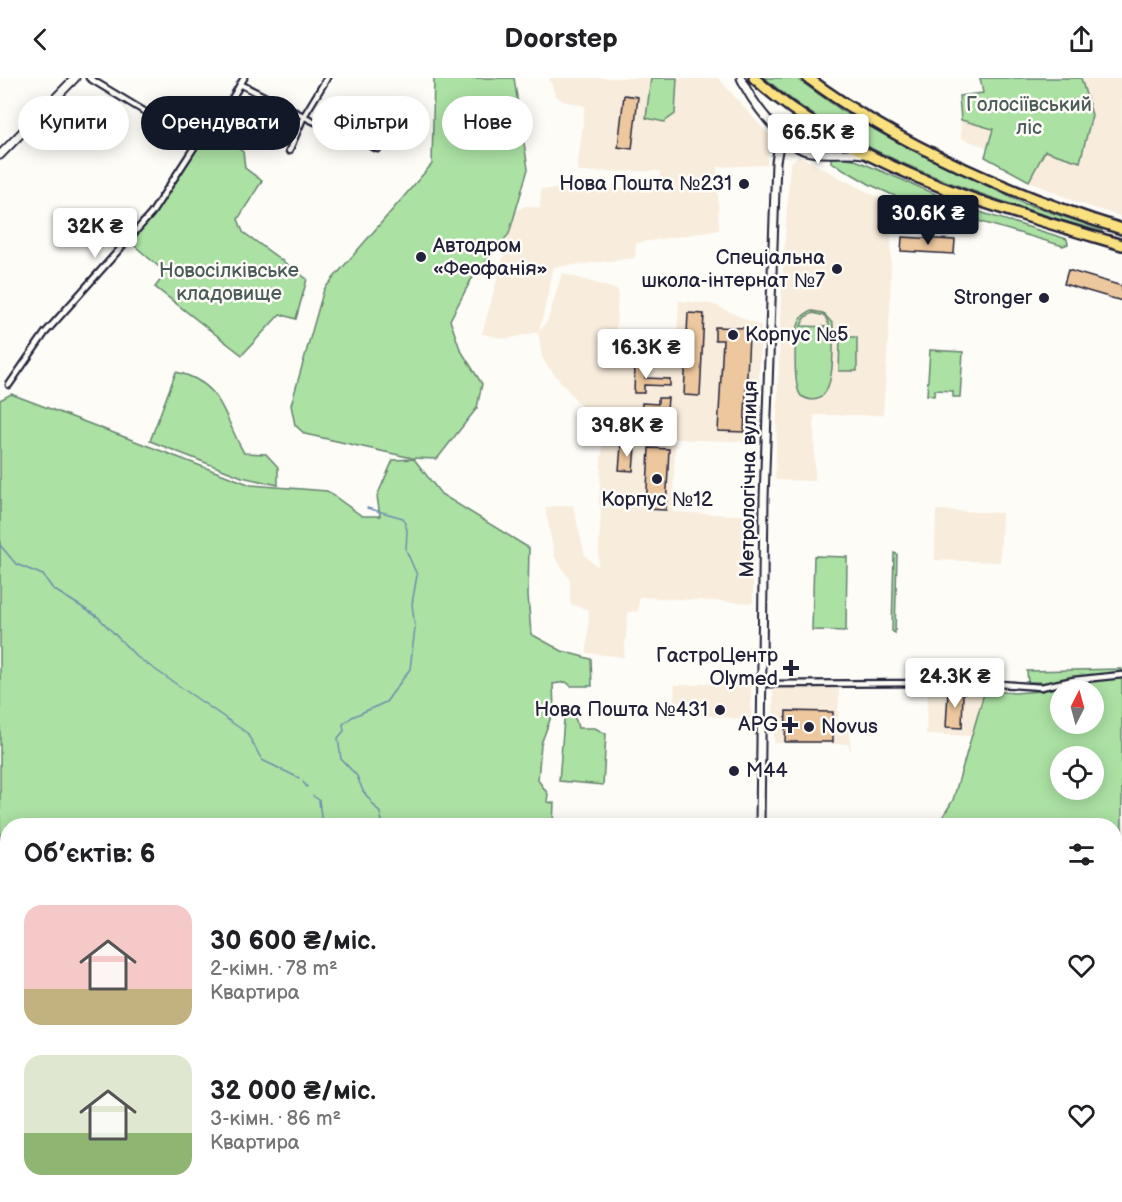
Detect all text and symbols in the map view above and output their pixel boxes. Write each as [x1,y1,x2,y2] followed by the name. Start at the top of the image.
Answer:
[24,23,57,56] icon: back
[504,23,618,55] text: Doorstep
[1065,23,1098,56] icon: share
[966,93,1092,140] park label: Голосіївський ліс
[18,96,129,150] chip: Купити
[141,96,300,150] chip: Орендувати
[312,96,430,150] chip: Фільтри
[442,96,533,150] chip: Нове
[763,114,873,165] pin: 66.5K ₴
[782,121,854,145] text: 66.5K ₴
[559,172,732,196] place label: Нова Пошта №231
[737,177,751,191] marker: Нова Пошта №231
[873,195,983,246] pin: 30.6K ₴
[892,202,965,226] text: 30.6K ₴
[53,208,137,259] pin: 32K ₴
[67,215,123,239] text: 32K ₴
[432,234,548,281] place label: Автодром «Феофанія»
[641,246,825,293] place label: Спеціальна школа-інтернат №7
[414,250,428,264] marker: Автодром «Феофанія»
[159,259,299,306] park label: Новосілківське кладовище
[830,262,844,276] marker: Спеціальна школа-інтернат №7
[954,286,1033,310] place label: Stronger
[1037,291,1051,305] marker: Stronger
[745,323,849,347] place label: Корпус №5
[726,328,740,342] marker: Корпус №5
[591,329,701,380] pin: 16.3K ₴
[612,336,680,360] text: 16.3K ₴
[735,380,763,578] street label: Метрологічна вулиця
[572,407,682,458] pin: 39.8K ₴
[591,414,663,438] text: 39.8K ₴
[650,472,664,486] marker: Корпус №12
[601,488,713,512] place label: Корпус №12
[656,644,779,691] place label: ГастроЦентр Olymed
[900,658,1010,709] pin: 24.3K ₴
[782,659,800,677] marker: ГастроЦентр Olymed
[919,665,991,689] text: 24.3K ₴
[1050,680,1104,734] north arrow
[1050,680,1104,800] map controls
[534,698,708,722] place label: Нова Пошта №431
[713,703,727,717] marker: Нова Пошта №431
[738,713,778,737] place label: APG
[821,715,878,739] place label: Novus
[783,718,797,732] marker: APG
[802,720,816,734] marker: Novus
[1050,746,1104,800] button: locate
[746,759,788,783] place label: M44
[727,764,741,778] marker: M44
[1065,838,1098,871] icon: filters
[24,839,155,870] text: Об’єктів: 6
[210,926,376,957] text: 30 600 ₴/міс.
[72,929,144,1001] icon: home
[1065,949,1098,982] icon: heart
[210,957,338,981] text: 2-кімн. · 78 m²
[210,981,300,1005] text: Квартира
[210,1076,376,1107] text: 32 000 ₴/міс.
[72,1079,144,1151] icon: home
[1065,1099,1098,1132] icon: heart
[210,1107,341,1131] text: 3-кімн. · 86 m²
[210,1131,300,1155] text: Квартира

